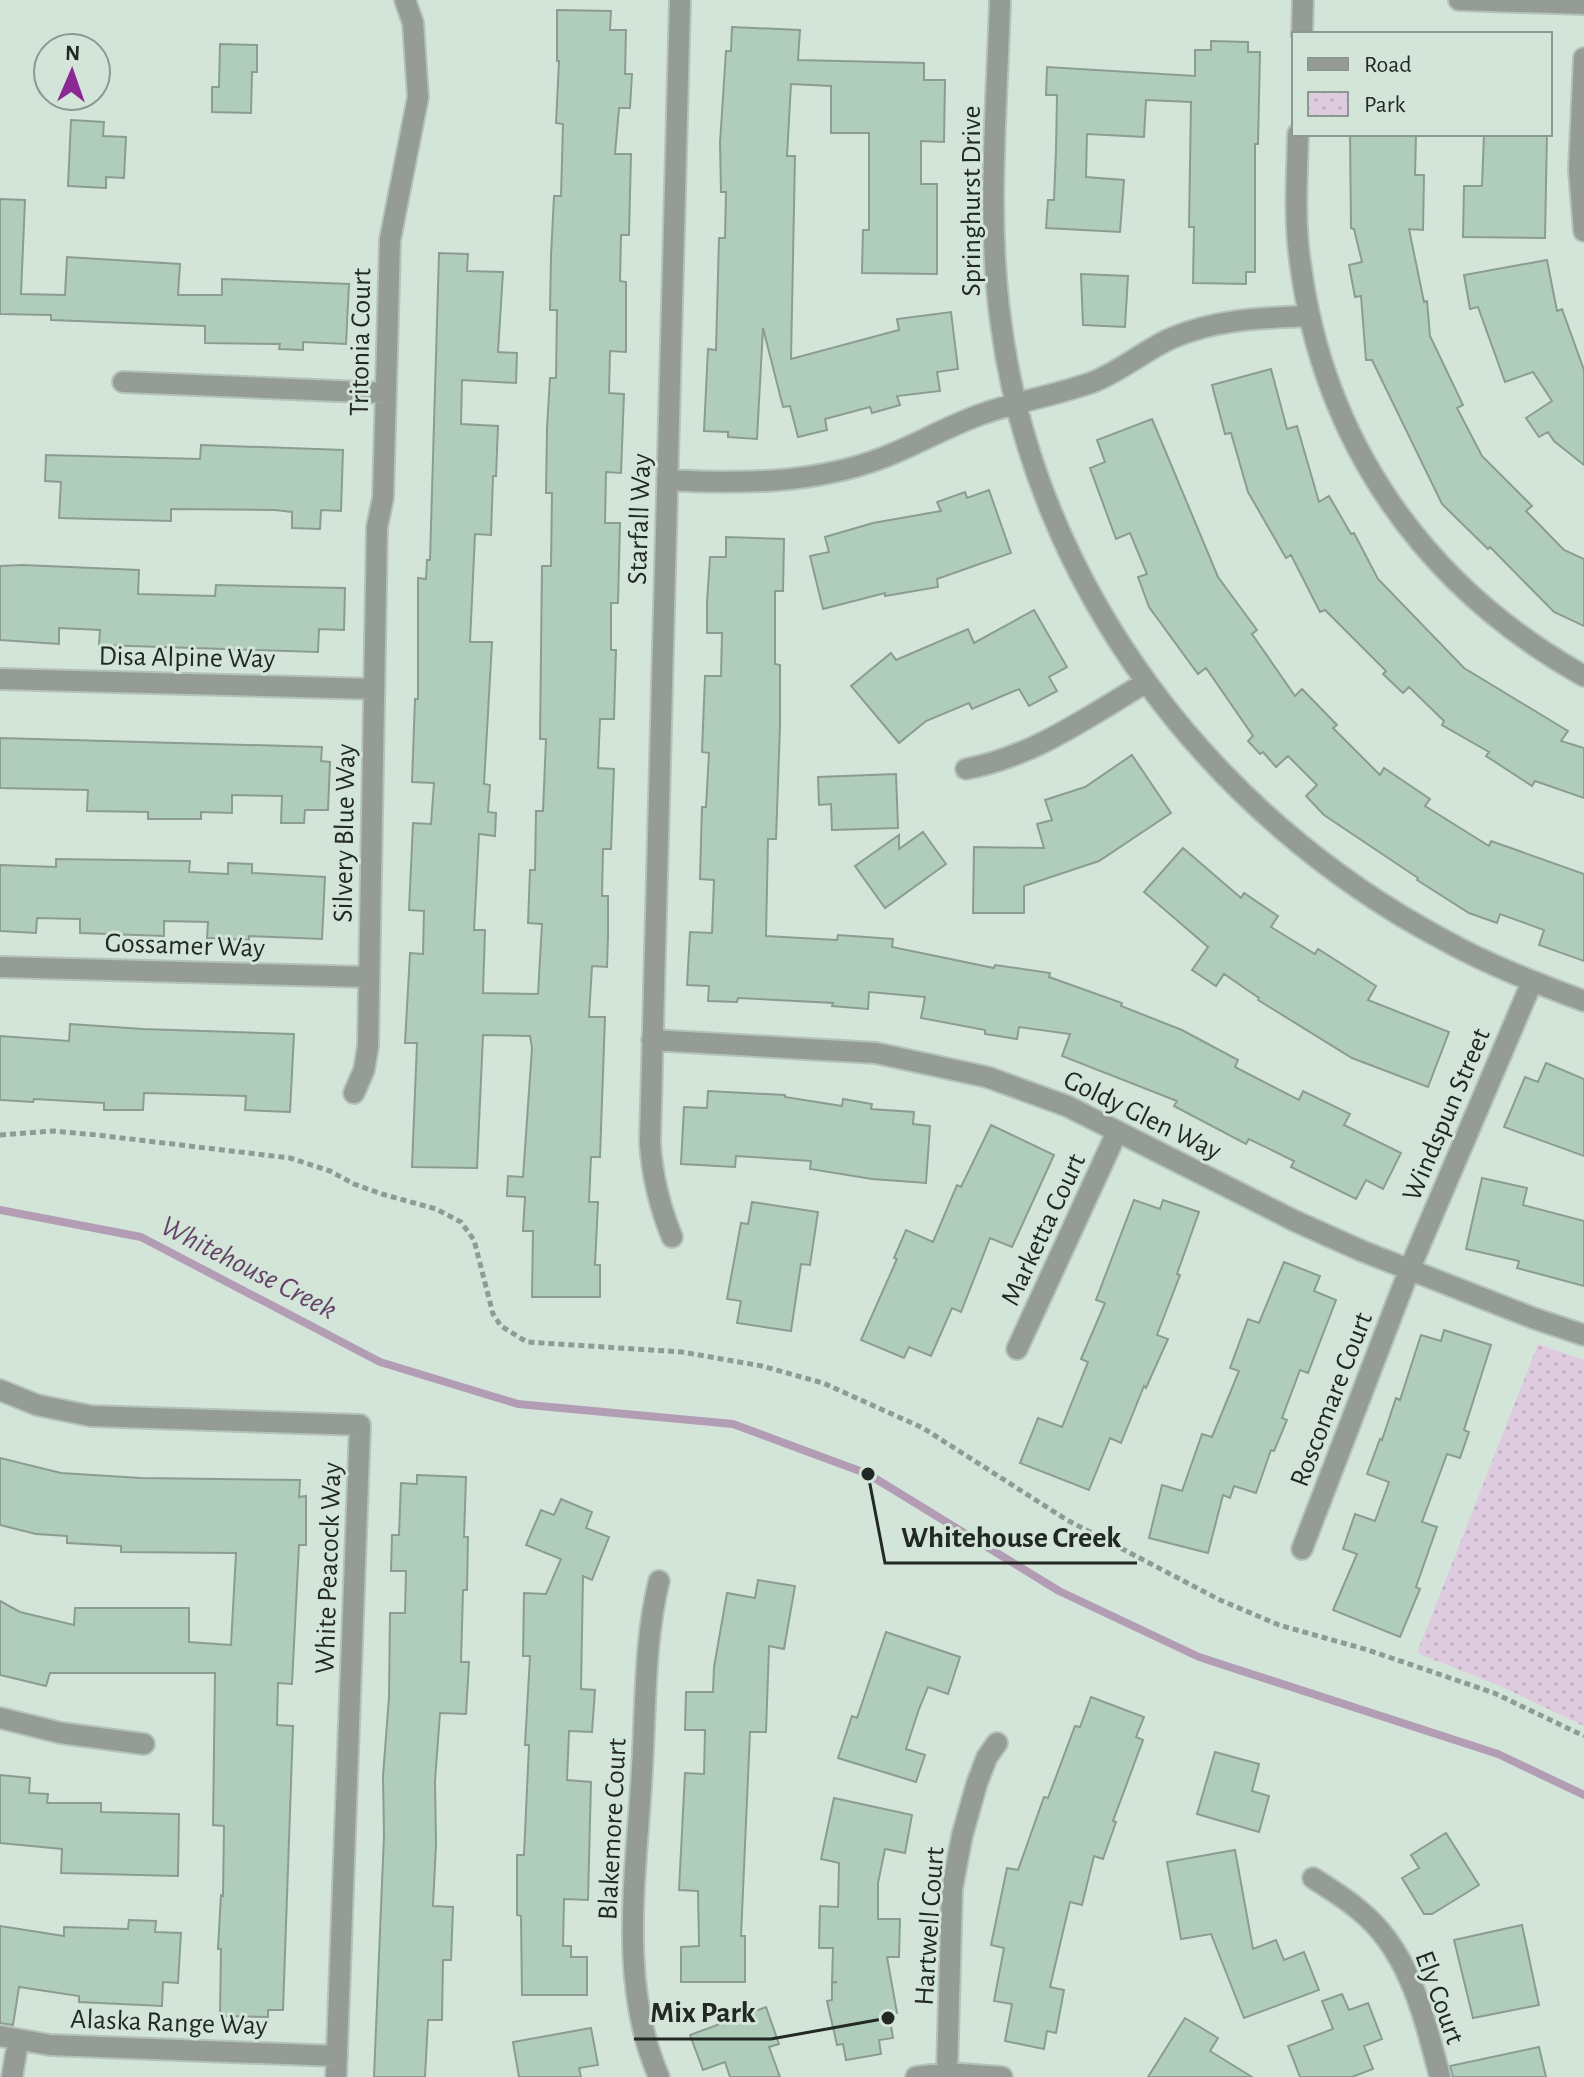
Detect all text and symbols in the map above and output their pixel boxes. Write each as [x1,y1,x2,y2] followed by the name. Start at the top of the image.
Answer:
[32,32,112,112] north arrow
[1292,32,1552,136] legend
[65,42,81,64] text: N
[1364,53,1412,77] text: Road
[1364,93,1405,117] text: Park
[958,106,986,296] street label: Springhurst Drive
[346,268,376,416] street label: Tritonia Court
[624,453,656,585] street label: Starfall Way
[98,642,276,674] street label: Disa Alpine Way
[329,743,361,923] street label: Silvery Blue Way
[104,929,266,963] street label: Gossamer Way
[1398,1024,1496,1205] street label: Windspun Street
[1059,1066,1225,1166] street label: Goldy Glen Way
[996,1150,1091,1310] street label: Marketta Court
[156,1211,341,1325] water label: Whitehouse Creek
[1286,1309,1378,1491] street label: Roscomare Court
[311,1462,347,1675] street label: White Peacock Way
[885,1509,1137,1563] callout: Whitehouse Creek
[901,1523,1121,1553] text: Whitehouse Creek
[594,1737,632,1921] street label: Blakemore Court
[910,1846,950,2006] street label: Hartwell Court
[1409,1947,1469,2048] street label: Ely Court
[634,1985,771,2039] callout: Mix Park
[650,1998,756,2028] text: Mix Park
[70,2006,268,2040] street label: Alaska Range Way

